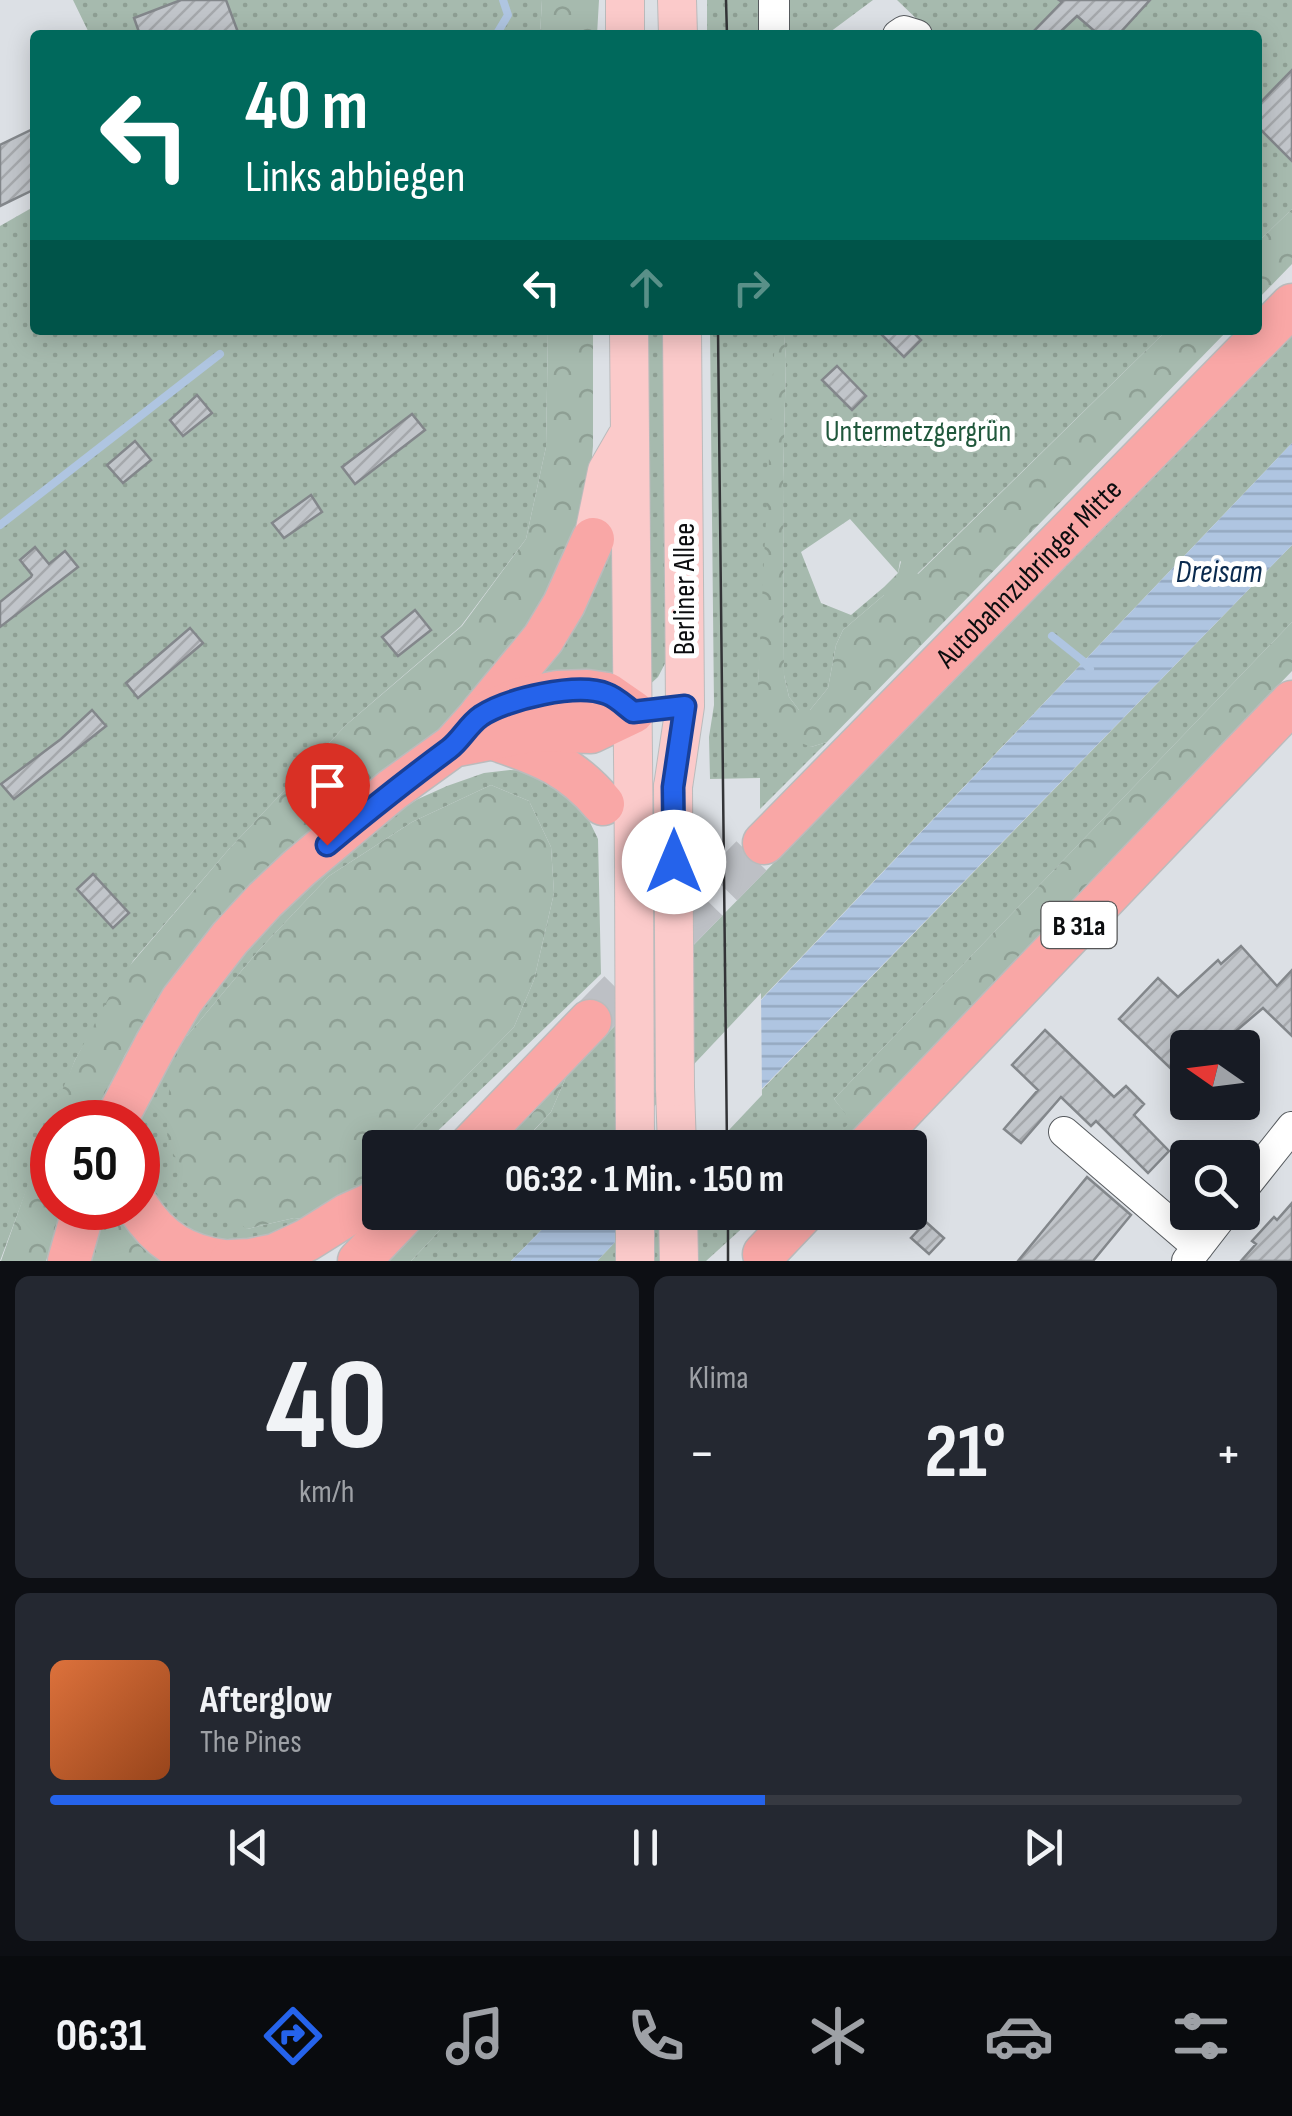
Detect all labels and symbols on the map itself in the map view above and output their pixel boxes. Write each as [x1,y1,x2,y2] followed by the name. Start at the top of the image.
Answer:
[825,414,1011,450] park label: Untermetzgergrün
[928,472,1130,677] street label: Autobahnzubringer Mitte
[667,523,703,655] street label: Berliner Allee
[1176,553,1262,592] water label: Dreisam
[285,743,370,846] pin
[622,810,726,914] position arrow
[1042,902,1116,948] road number: B 31a
[1170,1030,1260,1120] north arrow
[30,1100,160,1230] speed limit sign: 50

